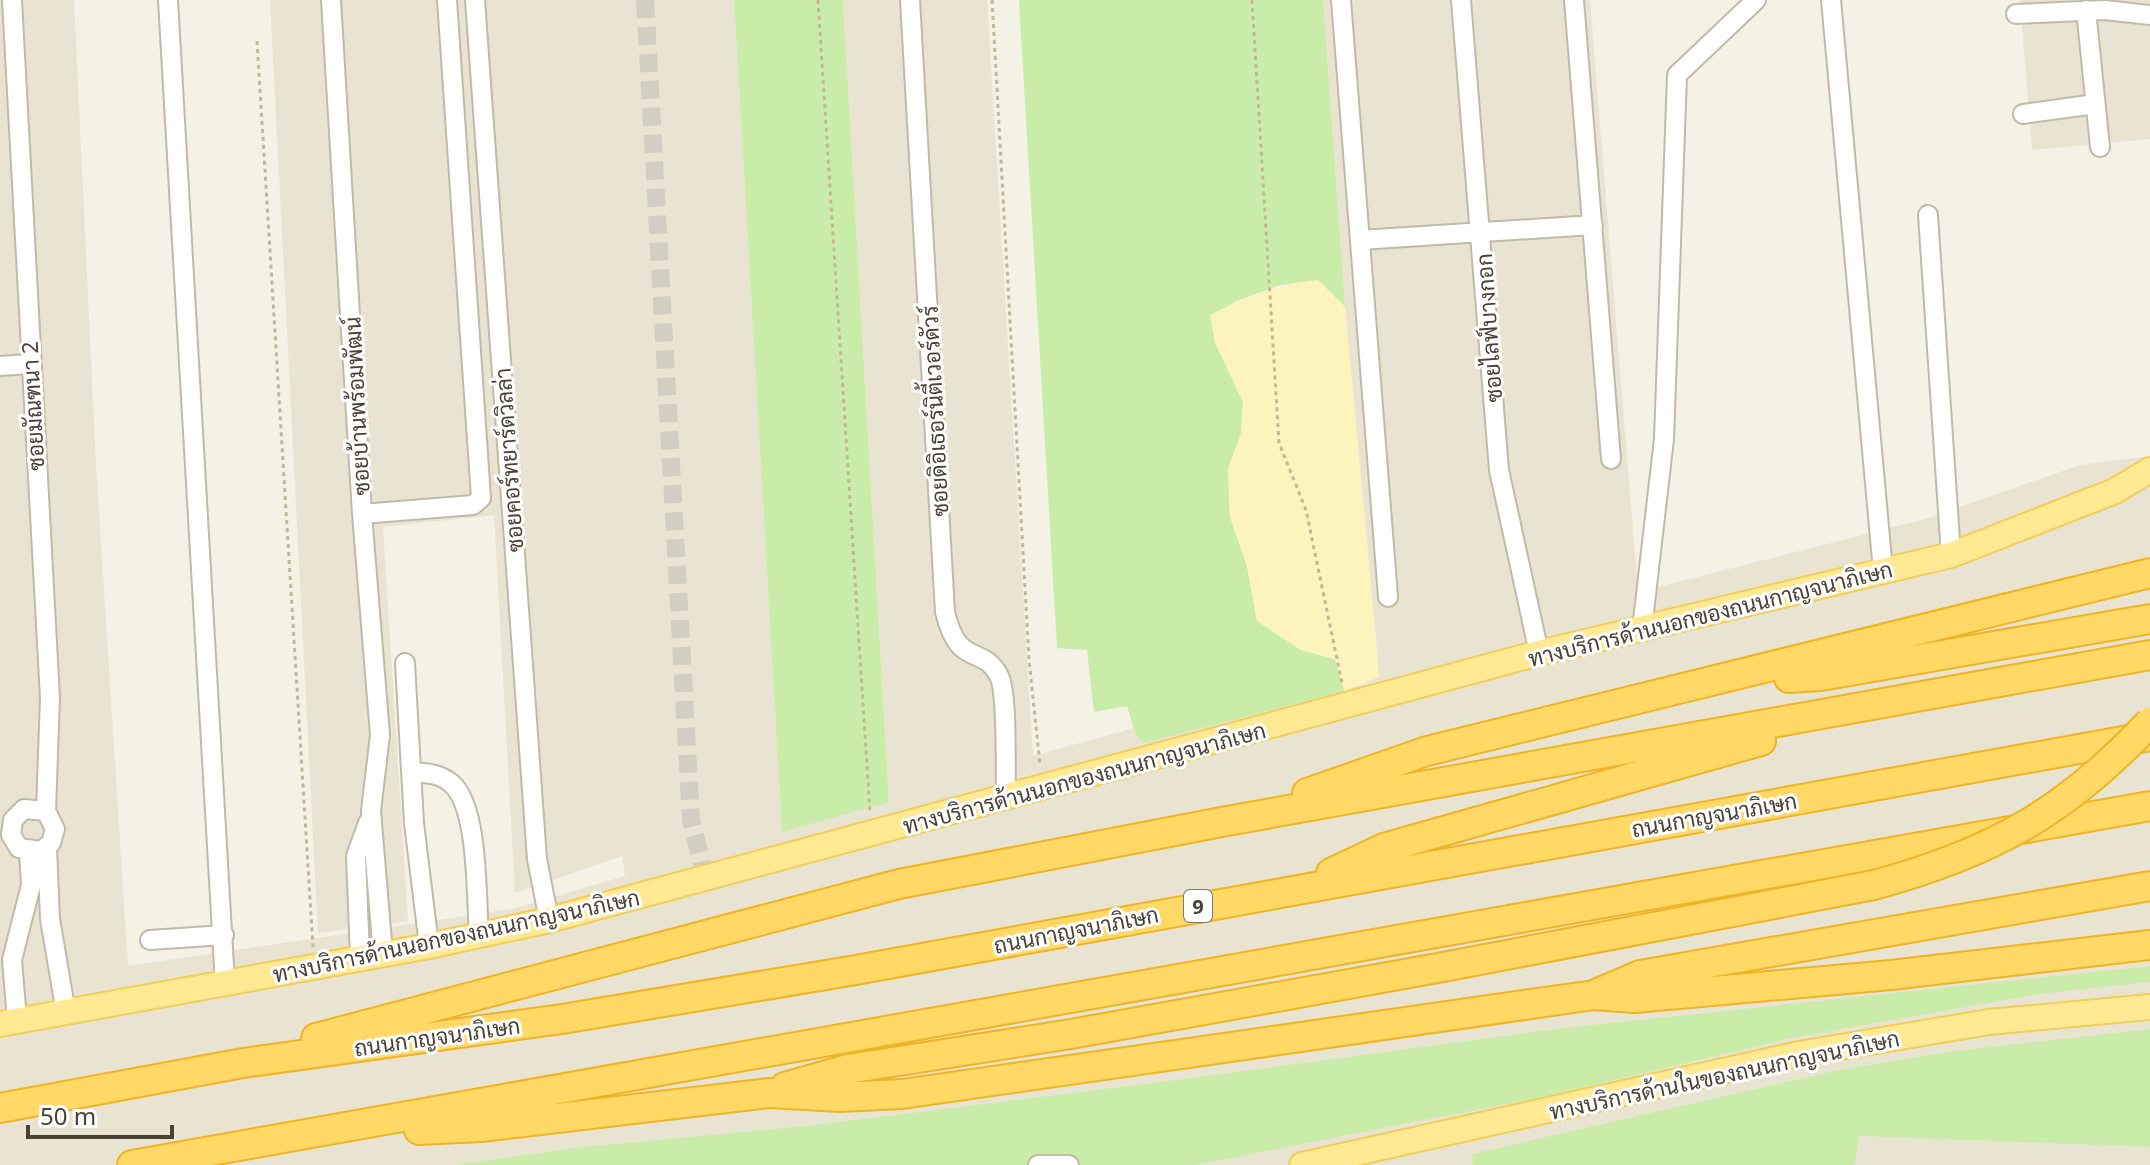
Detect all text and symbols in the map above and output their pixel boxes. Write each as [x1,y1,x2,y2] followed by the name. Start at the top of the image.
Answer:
[1468,252,1508,404] street label: ซอยไลฟ์บางกอก
[910,305,955,517] street label: ซอยดิอิเธอร์นิตี้เวอร์ดัวร์
[336,316,376,496] street label: ซอยบ้านพร้อมพัฒน์
[14,341,50,471] street label: ซอยมัณฑนา 2
[487,367,529,553] street label: ซอยคอร์ทยาร์ดวิลล่า
[1525,553,1895,673] street label: ทางบริการด้านนอกของถนนกาญจนาภิเษก
[899,714,1269,840] street label: ทางบริการด้านนอกของถนนกาญจนาภิเษก
[1629,785,1799,843] street label: ถนนกาญจนาภิเษก
[270,881,642,989] street label: ทางบริการด้านนอกของถนนกาญจนาภิเษก
[1184,890,1212,922] road number: 9
[991,898,1161,960] street label: ถนนกาญจนาภิเษก
[352,1010,522,1062] street label: ถนนกาญจนาภิเษก
[1546,1022,1902,1126] street label: ทางบริการด้านในของถนนกาญจนาภิเษก
[28,1089,172,1139] scale bar
[40,1099,96,1132] text: 50 m

